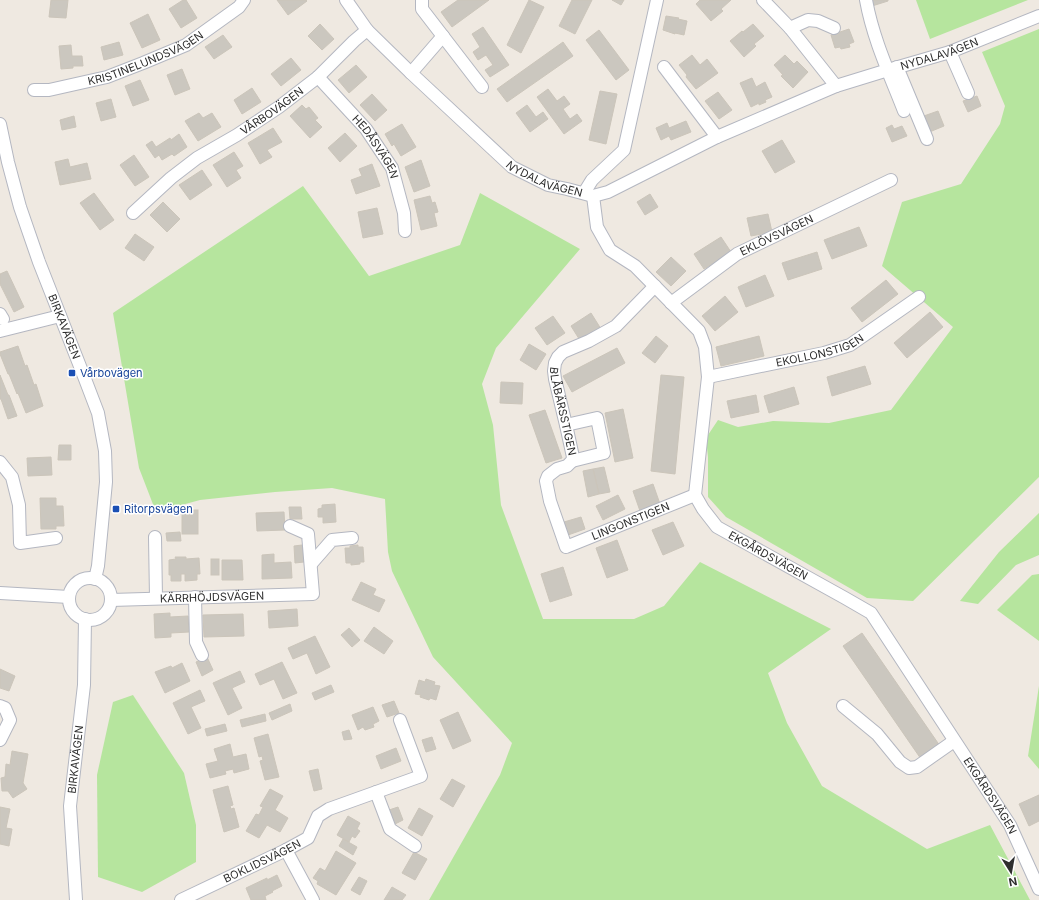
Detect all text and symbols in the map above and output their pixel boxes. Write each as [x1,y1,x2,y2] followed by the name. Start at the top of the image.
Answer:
[86,28,206,88] street label: KRISTINELUNDSVÄGEN
[899,34,980,73] street label: NYDALAVÄGEN
[238,84,306,138] street label: VÅRBOVÄGEN
[349,112,401,180] street label: HEDÅSVÄGEN
[503,158,584,200] street label: NYDALAVÄGEN
[737,211,815,259] street label: EKLÖVSVÄGEN
[45,292,83,361] street label: BIRKAVÄGEN
[775,331,866,370] street label: EKOLLONSTIGEN
[80,366,143,380] place label: Vårbovägen
[547,366,579,457] street label: BLÅBÄRSSTIGEN
[67,368,77,378] marker: Vårbovägen
[590,499,671,543] street label: LINGONSTIGEN
[124,502,193,516] place label: Ritorpsvägen
[111,504,121,514] marker: Ritorpsvägen
[726,528,810,583] street label: EKGÅRDSVÄGEN
[160,588,264,606] street label: KÄRRHÖJDSVÄGEN
[64,725,86,794] street label: BIRKAVÄGEN
[960,755,1020,836] street label: EKGÅRDSVÄGEN
[221,836,303,886] street label: BOKLIDSVÄGEN
[991,852,1031,892] north arrow
[1007,874,1018,889] text: N

